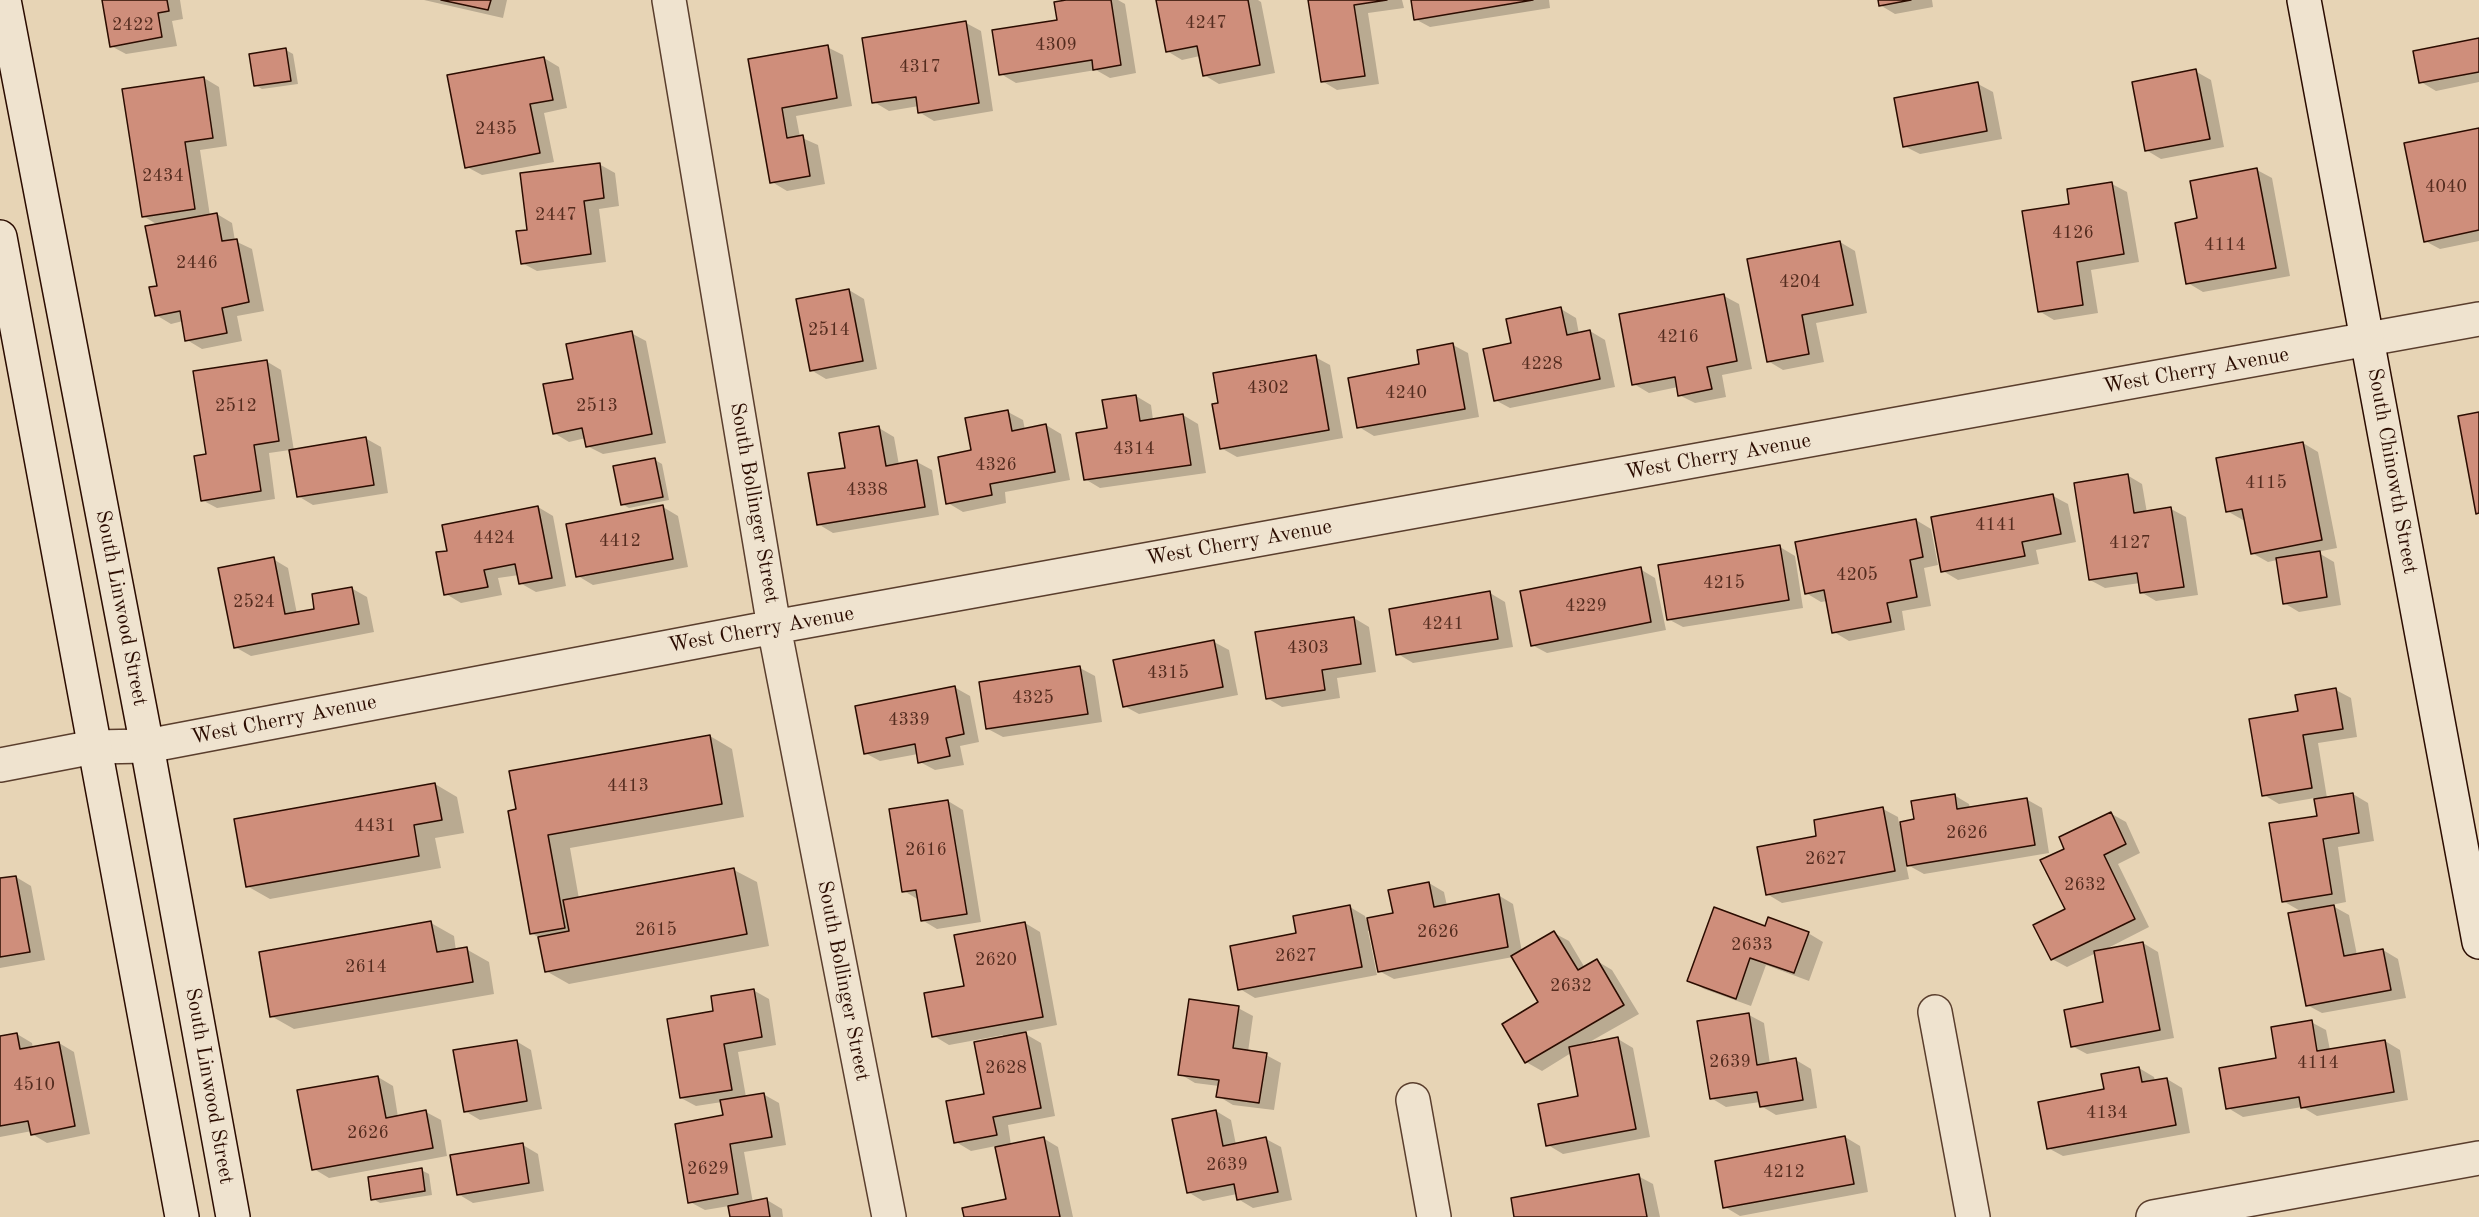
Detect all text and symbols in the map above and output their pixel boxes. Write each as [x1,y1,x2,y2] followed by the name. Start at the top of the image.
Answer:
[1185,12,1227,34] house number: 4247
[112,14,154,36] house number: 2422
[1035,34,1077,56] house number: 4309
[899,56,941,78] house number: 4317
[475,118,517,140] house number: 2435
[142,165,184,187] house number: 2434
[2425,176,2467,198] house number: 4040
[535,204,577,226] house number: 2447
[2052,222,2094,244] house number: 4126
[2204,234,2246,256] house number: 4114
[176,252,218,274] house number: 2446
[1779,271,1821,293] house number: 4204
[808,319,850,341] house number: 2514
[1657,326,1699,348] house number: 4216
[2101,342,2291,400] street label: West Cherry Avenue
[1521,353,1563,375] house number: 4228
[2361,366,2423,576] street label: South Chinowth Street
[1247,377,1289,399] house number: 4302
[1385,382,1427,404] house number: 4240
[215,395,257,417] house number: 2512
[576,395,618,417] house number: 2513
[724,401,784,605] street label: South Bollinger Street
[1623,428,1813,486] street label: West Cherry Avenue
[1113,438,1155,460] house number: 4314
[975,454,1017,476] house number: 4326
[2245,472,2287,494] house number: 4115
[846,479,888,501] house number: 4338
[90,508,152,708] street label: South Linwood Street
[1144,514,1334,572] street label: West Cherry Avenue
[1975,514,2017,536] house number: 4141
[473,527,515,549] house number: 4424
[599,530,641,552] house number: 4412
[2109,532,2151,554] house number: 4127
[1836,564,1878,586] house number: 4205
[1703,572,1745,594] house number: 4215
[233,591,275,613] house number: 2524
[1565,595,1607,617] house number: 4229
[666,601,856,659] street label: West Cherry Avenue
[1422,613,1464,635] house number: 4241
[1287,637,1329,659] house number: 4303
[1147,662,1189,684] house number: 4315
[1012,687,1054,709] house number: 4325
[189,690,379,750] street label: West Cherry Avenue
[888,709,930,731] house number: 4339
[607,775,649,797] house number: 4413
[354,815,396,837] house number: 4431
[1946,822,1988,844] house number: 2626
[905,839,947,861] house number: 2616
[1805,848,1847,870] house number: 2627
[2064,874,2106,896] house number: 2632
[811,879,875,1083] street label: South Bollinger Street
[635,919,677,941] house number: 2615
[1417,921,1459,943] house number: 2626
[1731,934,1773,956] house number: 2633
[1275,945,1317,967] house number: 2627
[975,949,1017,971] house number: 2620
[345,956,387,978] house number: 2614
[1550,975,1592,997] house number: 2632
[179,986,239,1186] street label: South Linwood Street
[1709,1051,1751,1073] house number: 2639
[2297,1052,2339,1074] house number: 4114
[985,1057,1027,1079] house number: 2628
[13,1074,55,1096] house number: 4510
[2086,1102,2128,1124] house number: 4134
[347,1122,389,1144] house number: 2626
[1206,1154,1248,1176] house number: 2639
[687,1158,729,1180] house number: 2629
[1763,1161,1805,1183] house number: 4212

